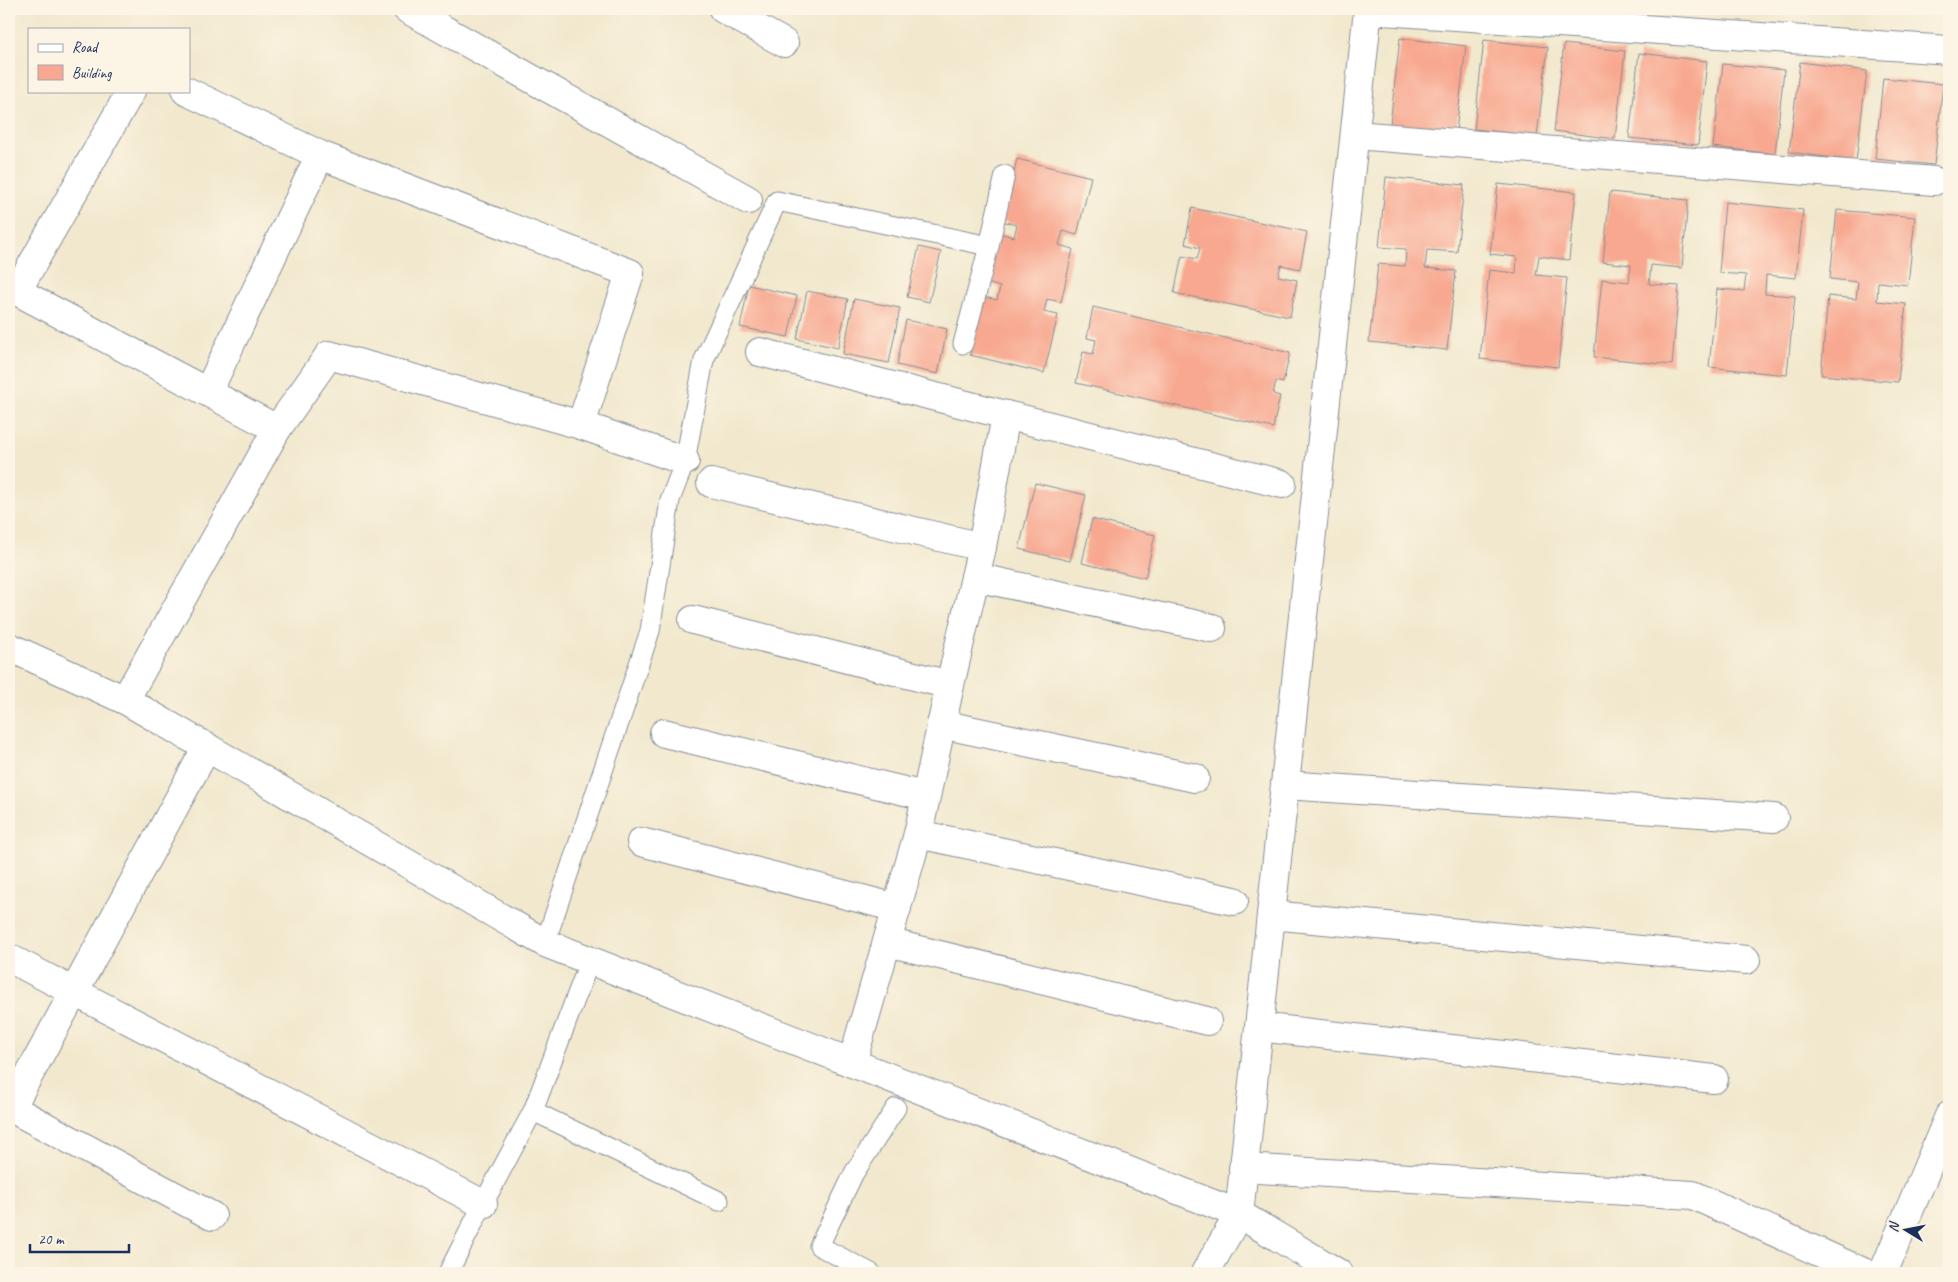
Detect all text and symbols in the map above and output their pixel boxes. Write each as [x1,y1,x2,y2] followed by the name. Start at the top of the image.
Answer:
[28,28,190,92] legend
[72,38,99,57] text: Road
[72,64,112,83] text: Building
[1880,1204,1930,1254] north arrow
[1885,1220,1903,1234] text: N
[30,1222,129,1254] scale bar
[38,1230,65,1249] text: 20 m

